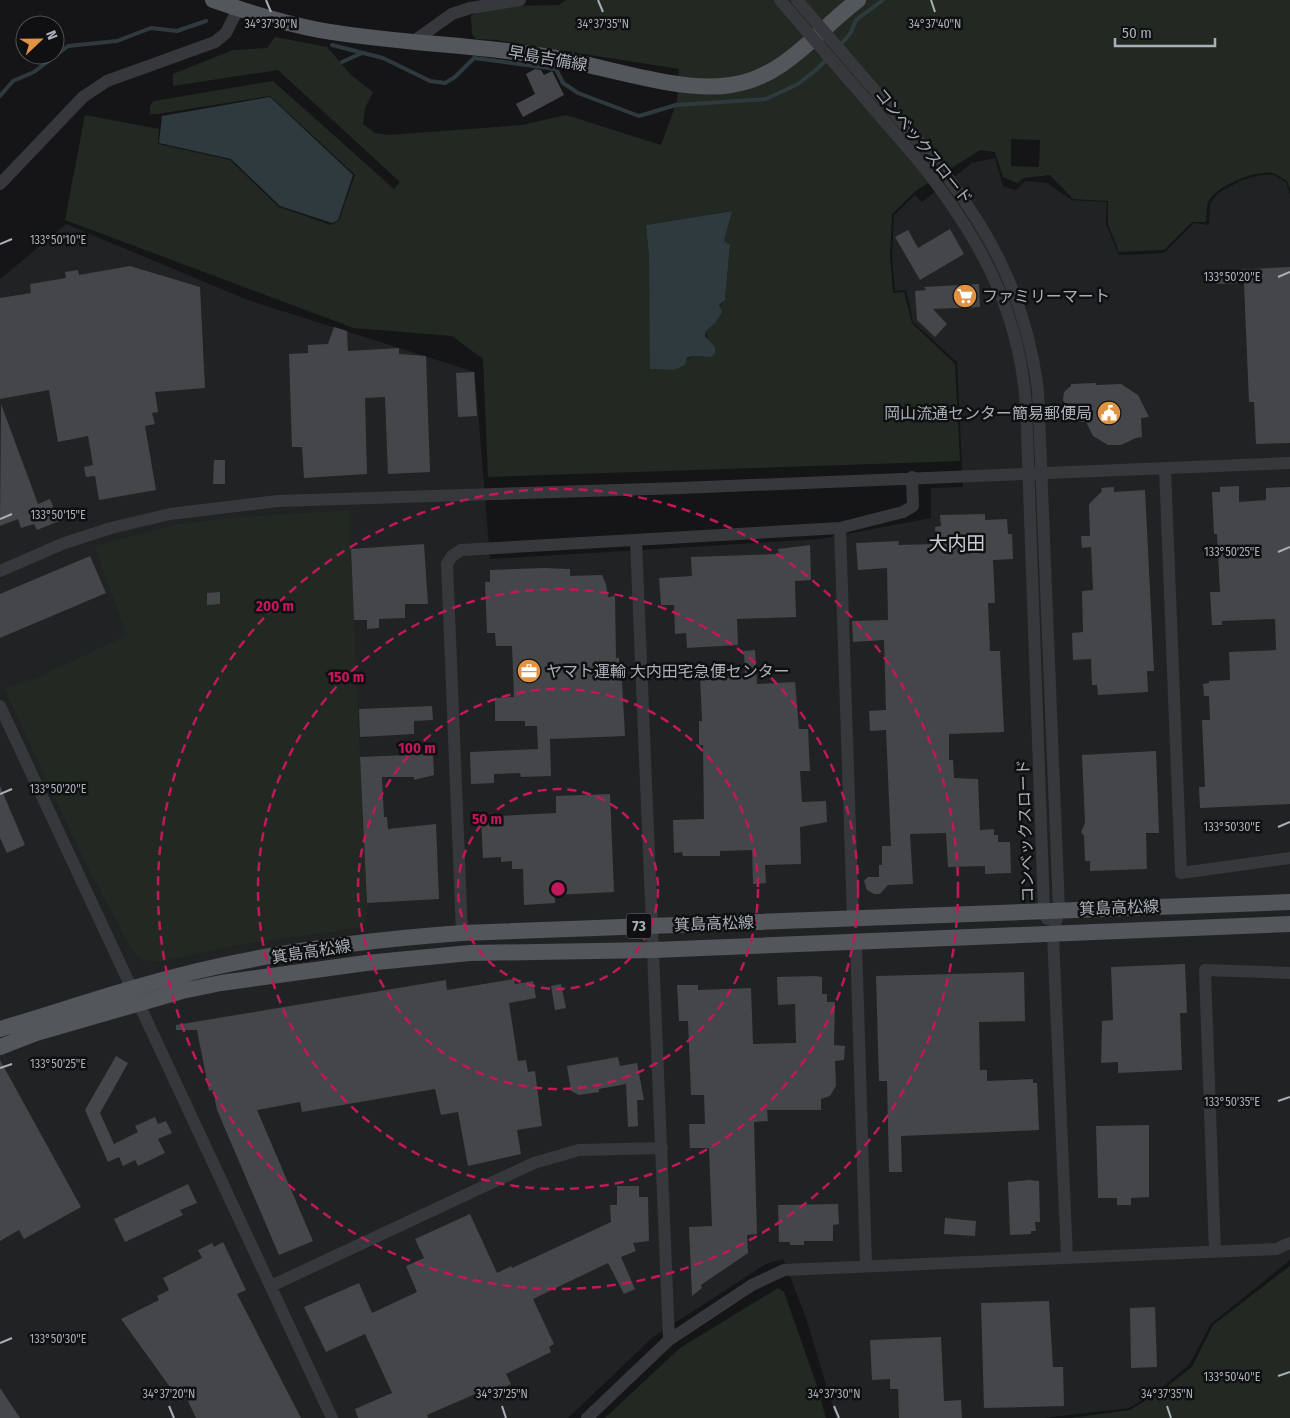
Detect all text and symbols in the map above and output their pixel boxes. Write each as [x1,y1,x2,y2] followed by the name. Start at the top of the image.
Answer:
[15,15,65,65] north arrow
[1115,15,1215,47] scale bar
[245,17,297,31] text: 34°37'30"N
[577,17,629,31] text: 34°37'35"N
[909,17,961,31] text: 34°37'40"N
[1122,24,1152,42] text: 50 m
[42,28,61,42] text: N
[507,42,589,75] street label: 早島吉備線
[871,85,976,208] street label: コンベックスロード
[30,233,86,247] text: 133°50'10"E
[1204,270,1261,284] text: 133°50'20"E
[952,283,978,309] supermarket icon: ファミリーマート
[982,287,1110,306] place label: ファミリーマート
[1096,400,1122,426] public building icon: 岡山流通センター簡易郵便局
[884,404,1092,423] place label: 岡山流通センター簡易郵便局
[30,508,86,522] text: 133°50'15"E
[928,532,986,555] district label: 大内田
[1204,545,1260,559] text: 133°50'25"E
[255,597,294,615] text: 200 m
[516,658,542,684] office icon: ヤマト運輸 大内田宅急便センター
[546,662,790,681] place label: ヤマト運輸 大内田宅急便センター
[328,668,364,686] text: 150 m
[398,739,436,757] text: 100 m
[1014,759,1037,903] street label: コンベックスロード
[30,782,87,796] text: 133°50'20"E
[472,810,502,828] text: 50 m
[1204,820,1261,834] text: 133°50'30"E
[549,880,567,898] centre of rings
[1079,897,1159,918] street label: 箕島高松線
[674,913,754,934] street label: 箕島高松線
[626,914,652,938] road number: 73
[270,936,352,967] street label: 箕島高松線
[30,1057,86,1071] text: 133°50'25"E
[1204,1095,1260,1109] text: 133°50'35"E
[30,1332,87,1346] text: 133°50'30"E
[1204,1370,1261,1384] text: 133°50'40"E
[143,1387,195,1401] text: 34°37'20"N
[476,1387,528,1401] text: 34°37'25"N
[808,1387,860,1401] text: 34°37'30"N
[1141,1387,1193,1401] text: 34°37'35"N

